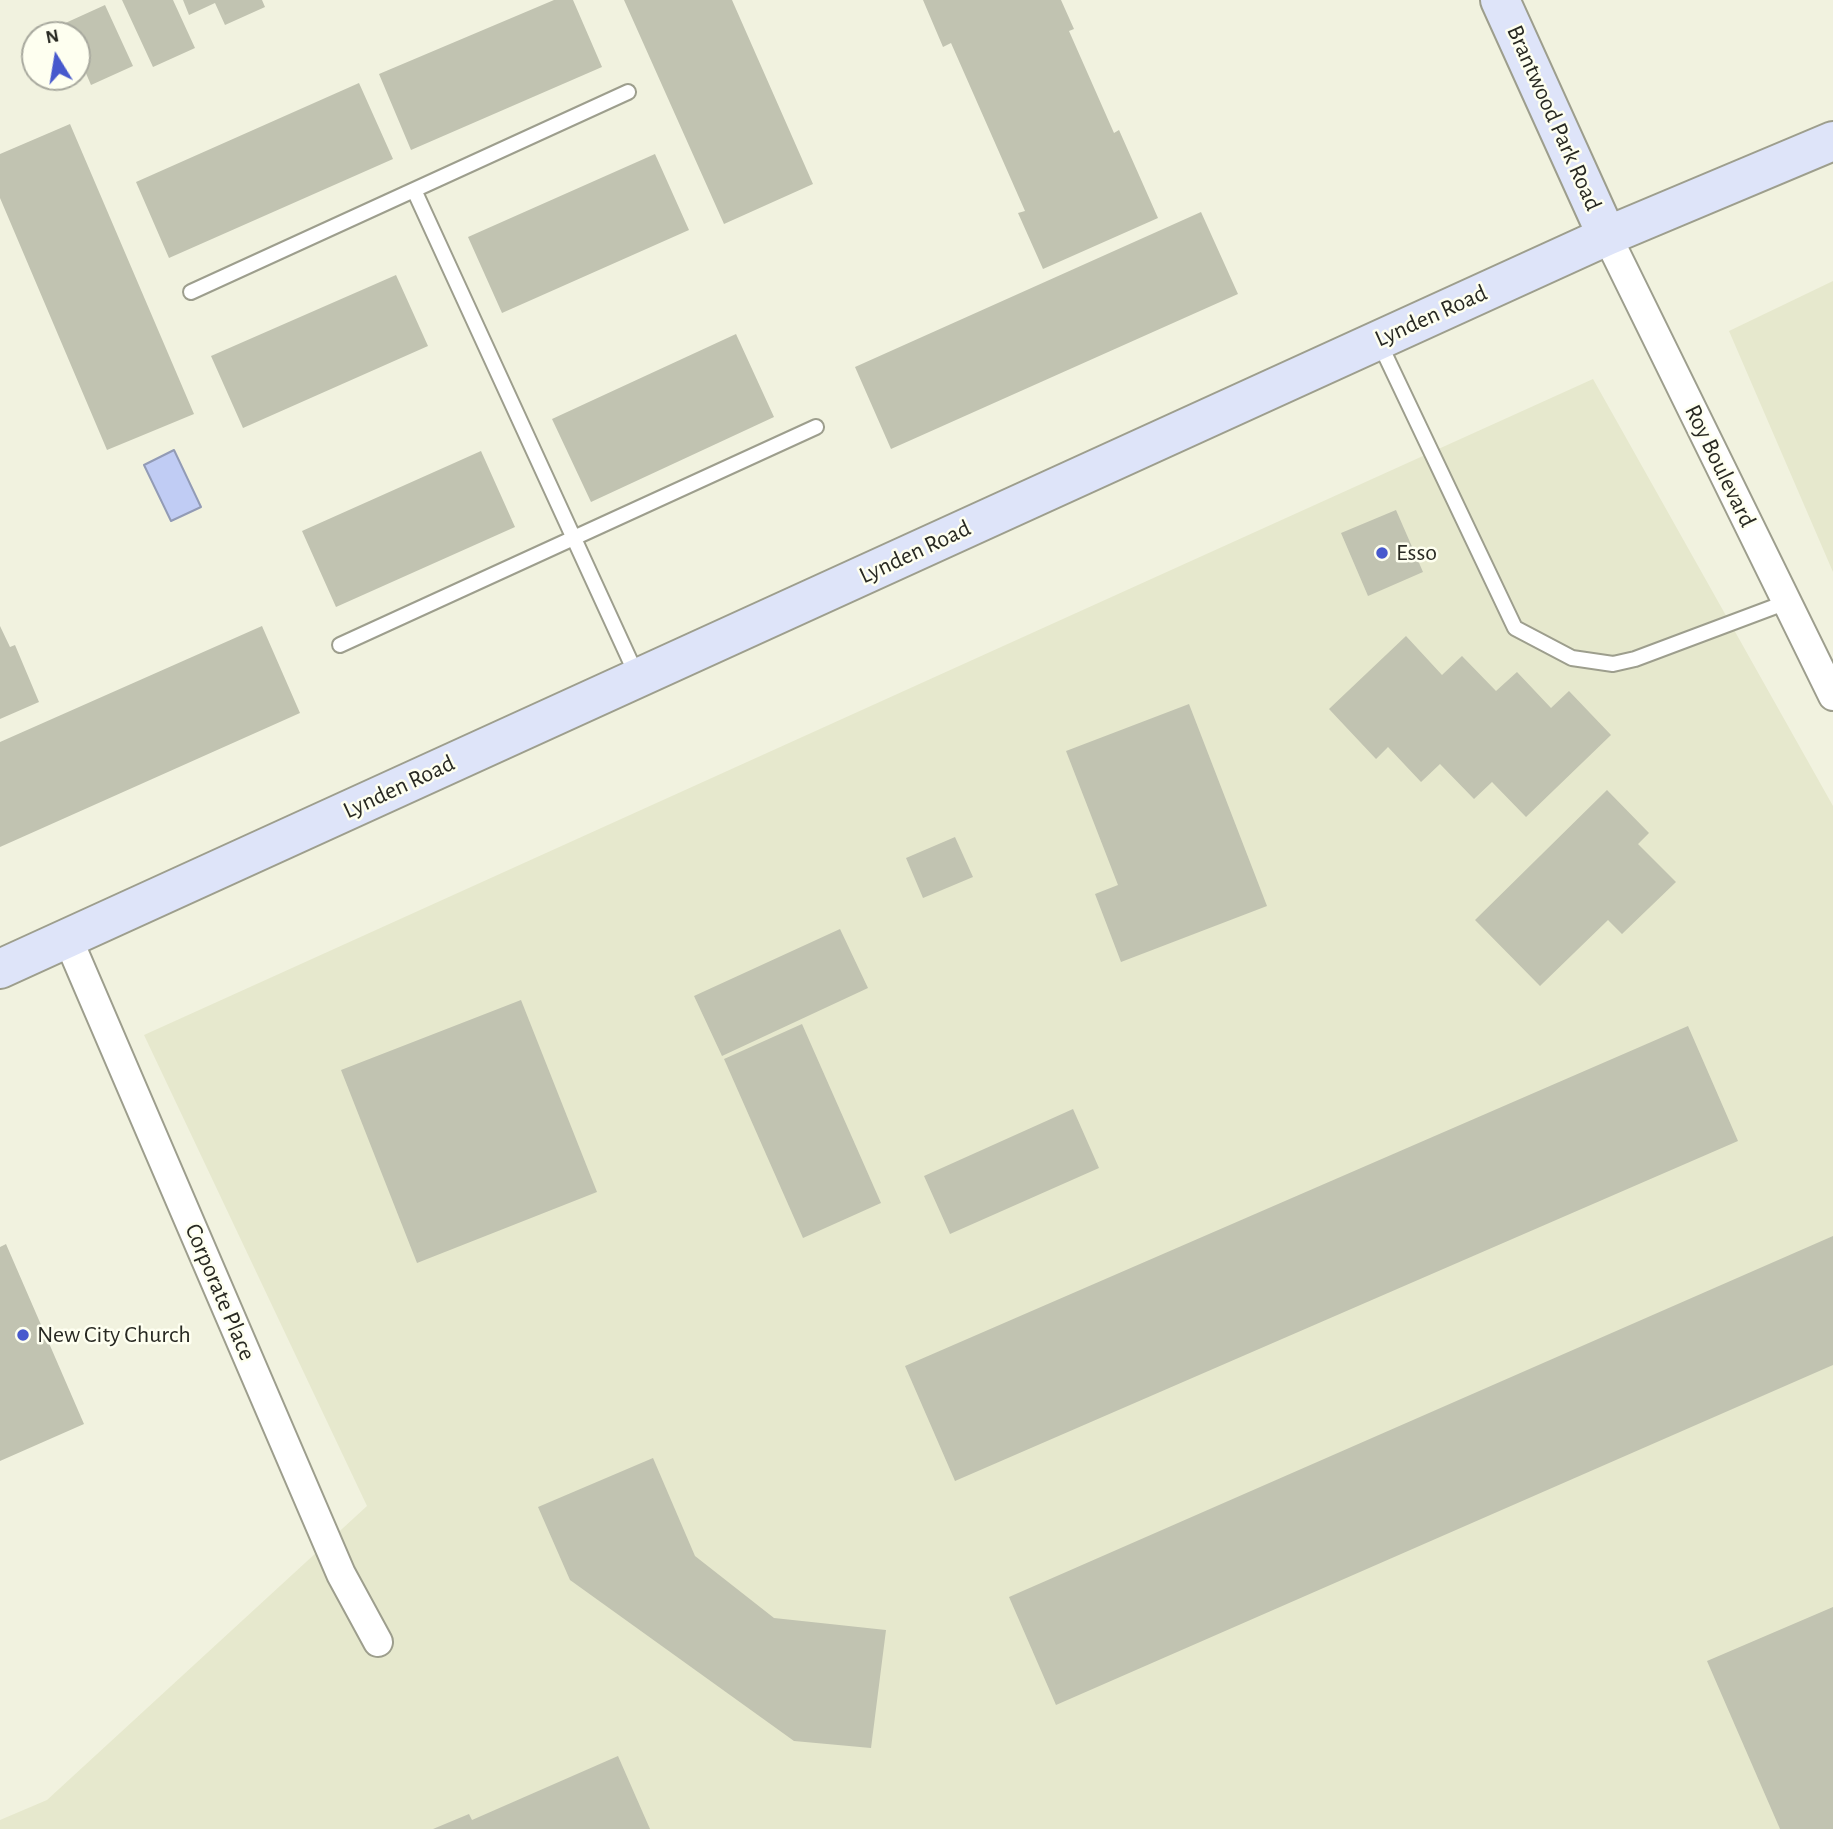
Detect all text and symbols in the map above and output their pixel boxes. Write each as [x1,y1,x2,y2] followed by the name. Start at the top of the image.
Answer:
[21,21,91,91] north arrow
[1500,21,1608,215] street label: Brantwood Park Road
[44,26,61,47] text: N
[1371,279,1491,353] street label: Lynden Road
[1678,400,1762,532] street label: Roy Boulevard
[855,514,975,590] street label: Lynden Road
[1396,539,1437,567] place label: Esso
[1374,545,1390,561] marker: Esso
[339,749,459,825] street label: Lynden Road
[178,1219,262,1365] street label: Corporate Place
[37,1321,191,1349] place label: New City Church
[15,1327,31,1343] marker: New City Church

